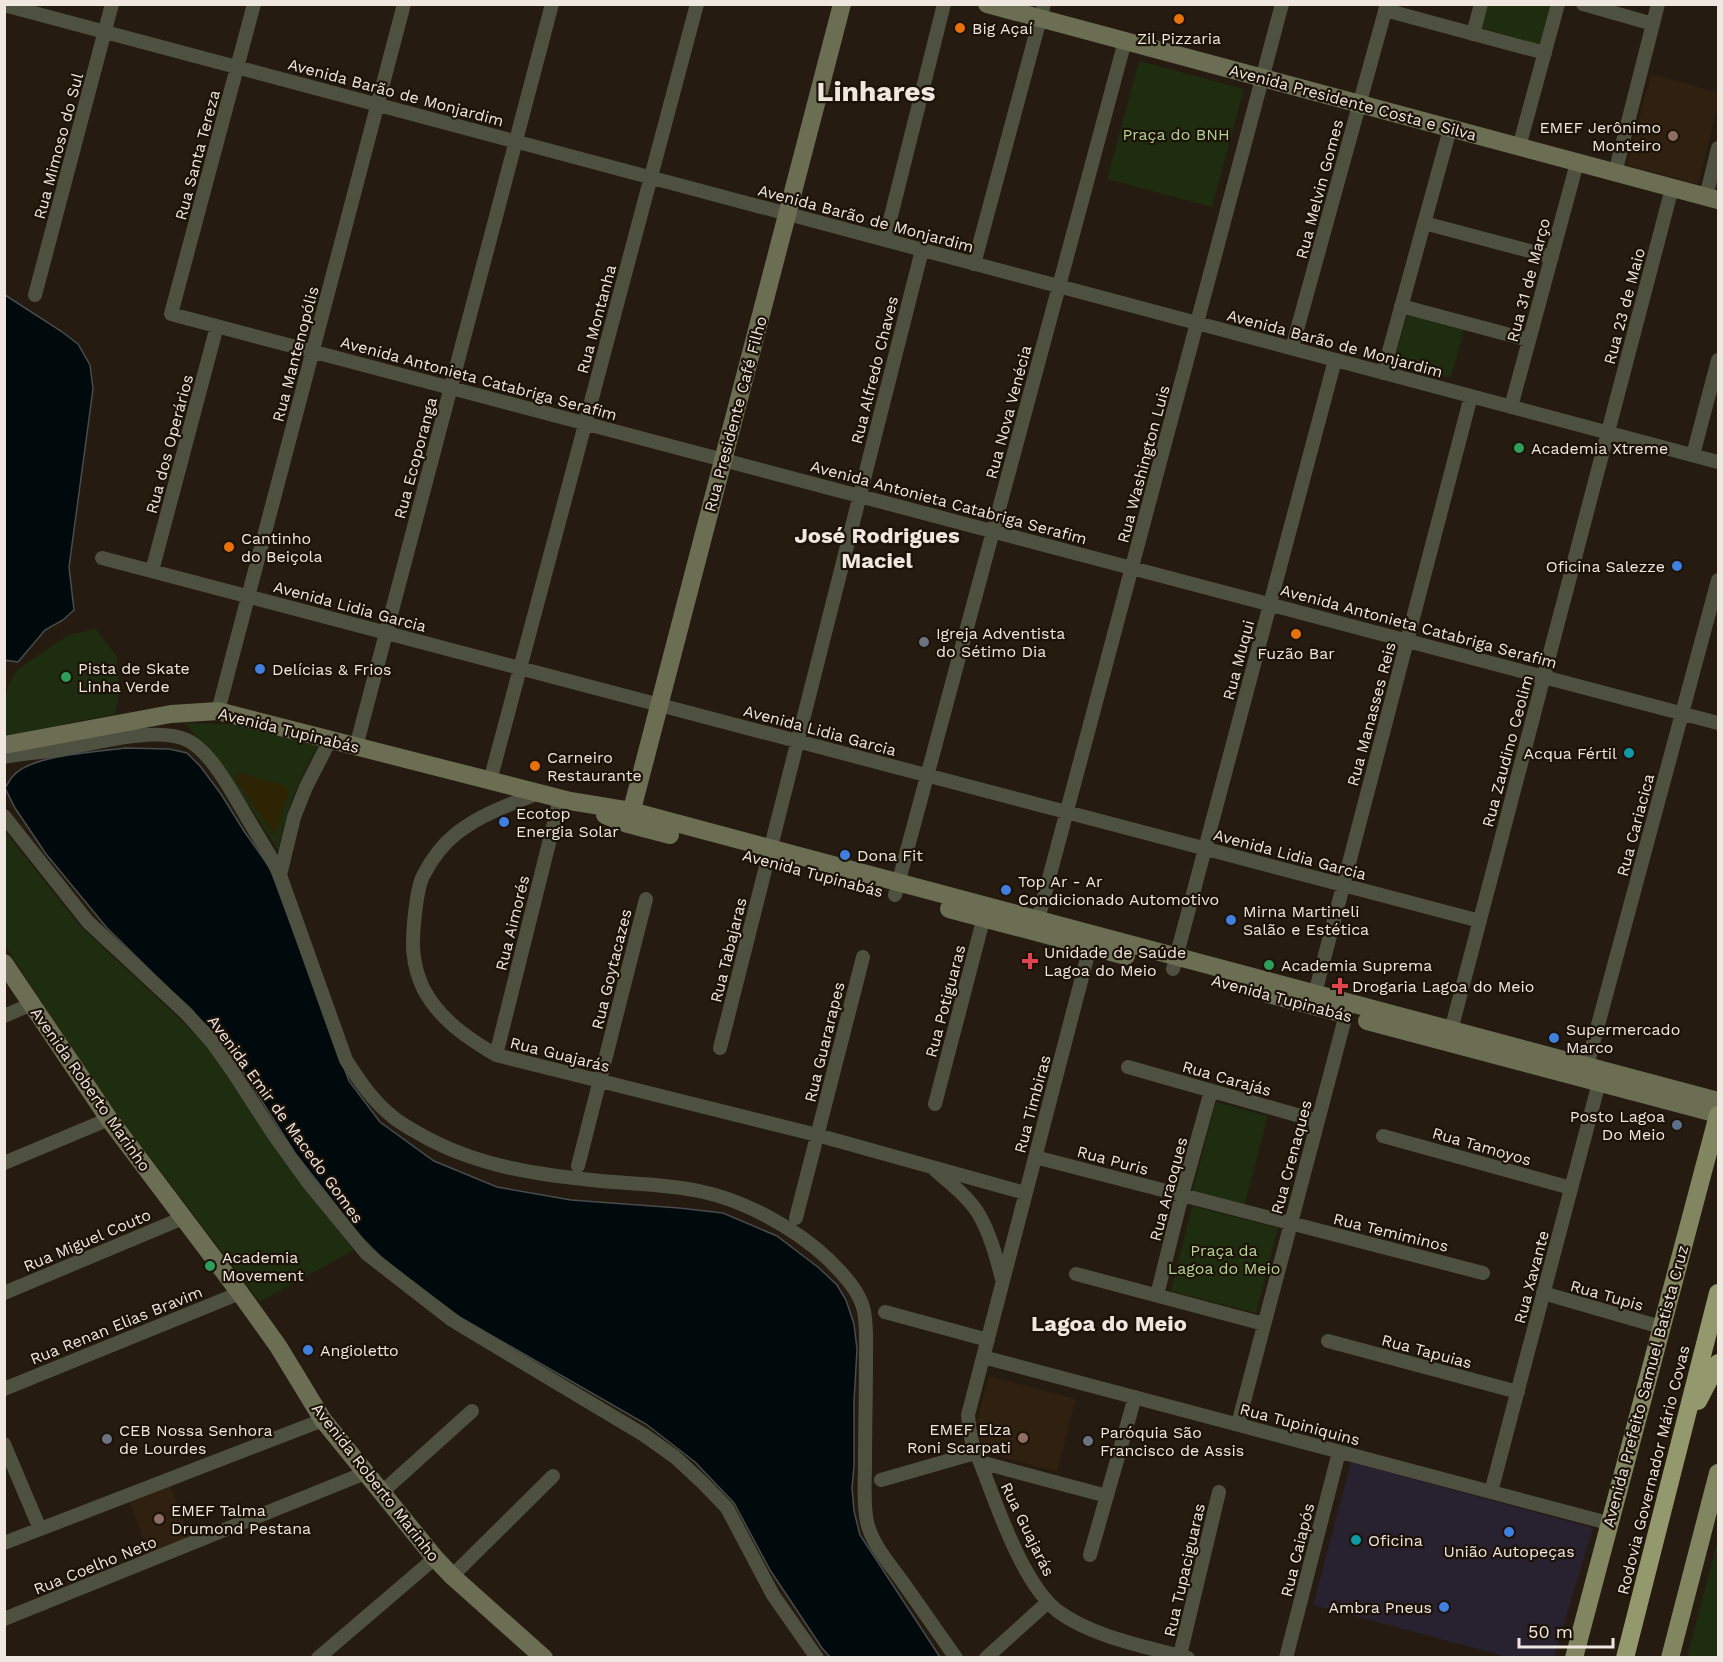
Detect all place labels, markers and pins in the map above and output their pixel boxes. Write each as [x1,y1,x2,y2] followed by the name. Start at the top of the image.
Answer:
[1172,12,1186,26] marker: Zil Pizzaria
[972,19,1033,38] place label: Big Açaí
[953,21,967,35] marker: Big Açaí
[1137,29,1221,48] place label: Zil Pizzaria
[1539,118,1661,155] place label: EMEF Jerônimo Monteiro
[1666,129,1680,143] marker: EMEF Jerônimo Monteiro
[1531,439,1668,458] place label: Academia Xtreme
[1512,441,1526,455] marker: Academia Xtreme
[241,529,323,566] place label: Cantinho do Beiçola
[222,540,236,554] marker: Cantinho do Beiçola
[1546,557,1665,576] place label: Oficina Salezze
[1670,559,1684,573] marker: Oficina Salezze
[936,624,1065,661] place label: Igreja Adventista do Sétimo Dia
[1289,627,1303,641] marker: Fuzão Bar
[917,635,931,649] marker: Igreja Adventista do Sétimo Dia
[1257,644,1335,663] place label: Fuzão Bar
[78,659,190,696] place label: Pista de Skate Linha Verde
[272,660,391,679] place label: Delícias & Frios
[253,662,267,676] marker: Delícias & Frios
[59,670,73,684] marker: Pista de Skate Linha Verde
[1524,744,1617,763] place label: Acqua Fértil
[1622,746,1636,760] marker: Acqua Fértil
[547,748,642,785] place label: Carneiro Restaurante
[528,759,542,773] marker: Carneiro Restaurante
[516,804,619,841] place label: Ecotop Energia Solar
[497,815,511,829] marker: Ecotop Energia Solar
[857,846,923,865] place label: Dona Fit
[838,848,852,862] marker: Dona Fit
[1018,872,1219,909] place label: Top Ar - Ar Condicionado Automotivo
[999,883,1013,897] marker: Top Ar - Ar Condicionado Automotivo
[1243,902,1369,939] place label: Mirna Martineli Salão e Estética
[1224,913,1238,927] marker: Mirna Martineli Salão e Estética
[1044,943,1186,980] place label: Unidade de Saúde Lagoa do Meio
[1021,952,1039,970] marker: Unidade de Saúde Lagoa do Meio
[1281,956,1432,975] place label: Academia Suprema
[1262,958,1276,972] marker: Academia Suprema
[1352,977,1534,996] place label: Drogaria Lagoa do Meio
[1333,979,1347,993] marker: Drogaria Lagoa do Meio
[1566,1020,1680,1057] place label: Supermercado Marco
[1547,1031,1561,1045] marker: Supermercado Marco
[1570,1107,1665,1144] place label: Posto Lagoa Do Meio
[1670,1118,1684,1132] marker: Posto Lagoa Do Meio
[222,1248,304,1285] place label: Academia Movement
[203,1259,217,1273] marker: Academia Movement
[320,1341,399,1360] place label: Angioletto
[301,1343,315,1357] marker: Angioletto
[907,1420,1011,1457] place label: EMEF Elza Roni Scarpati
[119,1421,273,1458] place label: CEB Nossa Senhora de Lourdes
[1100,1423,1244,1460] place label: Paróquia São Francisco de Assis
[1016,1431,1030,1445] marker: EMEF Elza Roni Scarpati
[100,1432,114,1446] marker: CEB Nossa Senhora de Lourdes
[1081,1434,1095,1448] marker: Paróquia São Francisco de Assis
[171,1501,311,1538] place label: EMEF Talma Drumond Pestana
[152,1512,166,1526] marker: EMEF Talma Drumond Pestana
[1502,1525,1516,1539] marker: União Autopeças
[1368,1531,1423,1550] place label: Oficina
[1349,1533,1363,1547] marker: Oficina
[1443,1542,1575,1561] place label: União Autopeças
[1329,1598,1432,1617] place label: Ambra Pneus
[1437,1600,1451,1614] marker: Ambra Pneus

